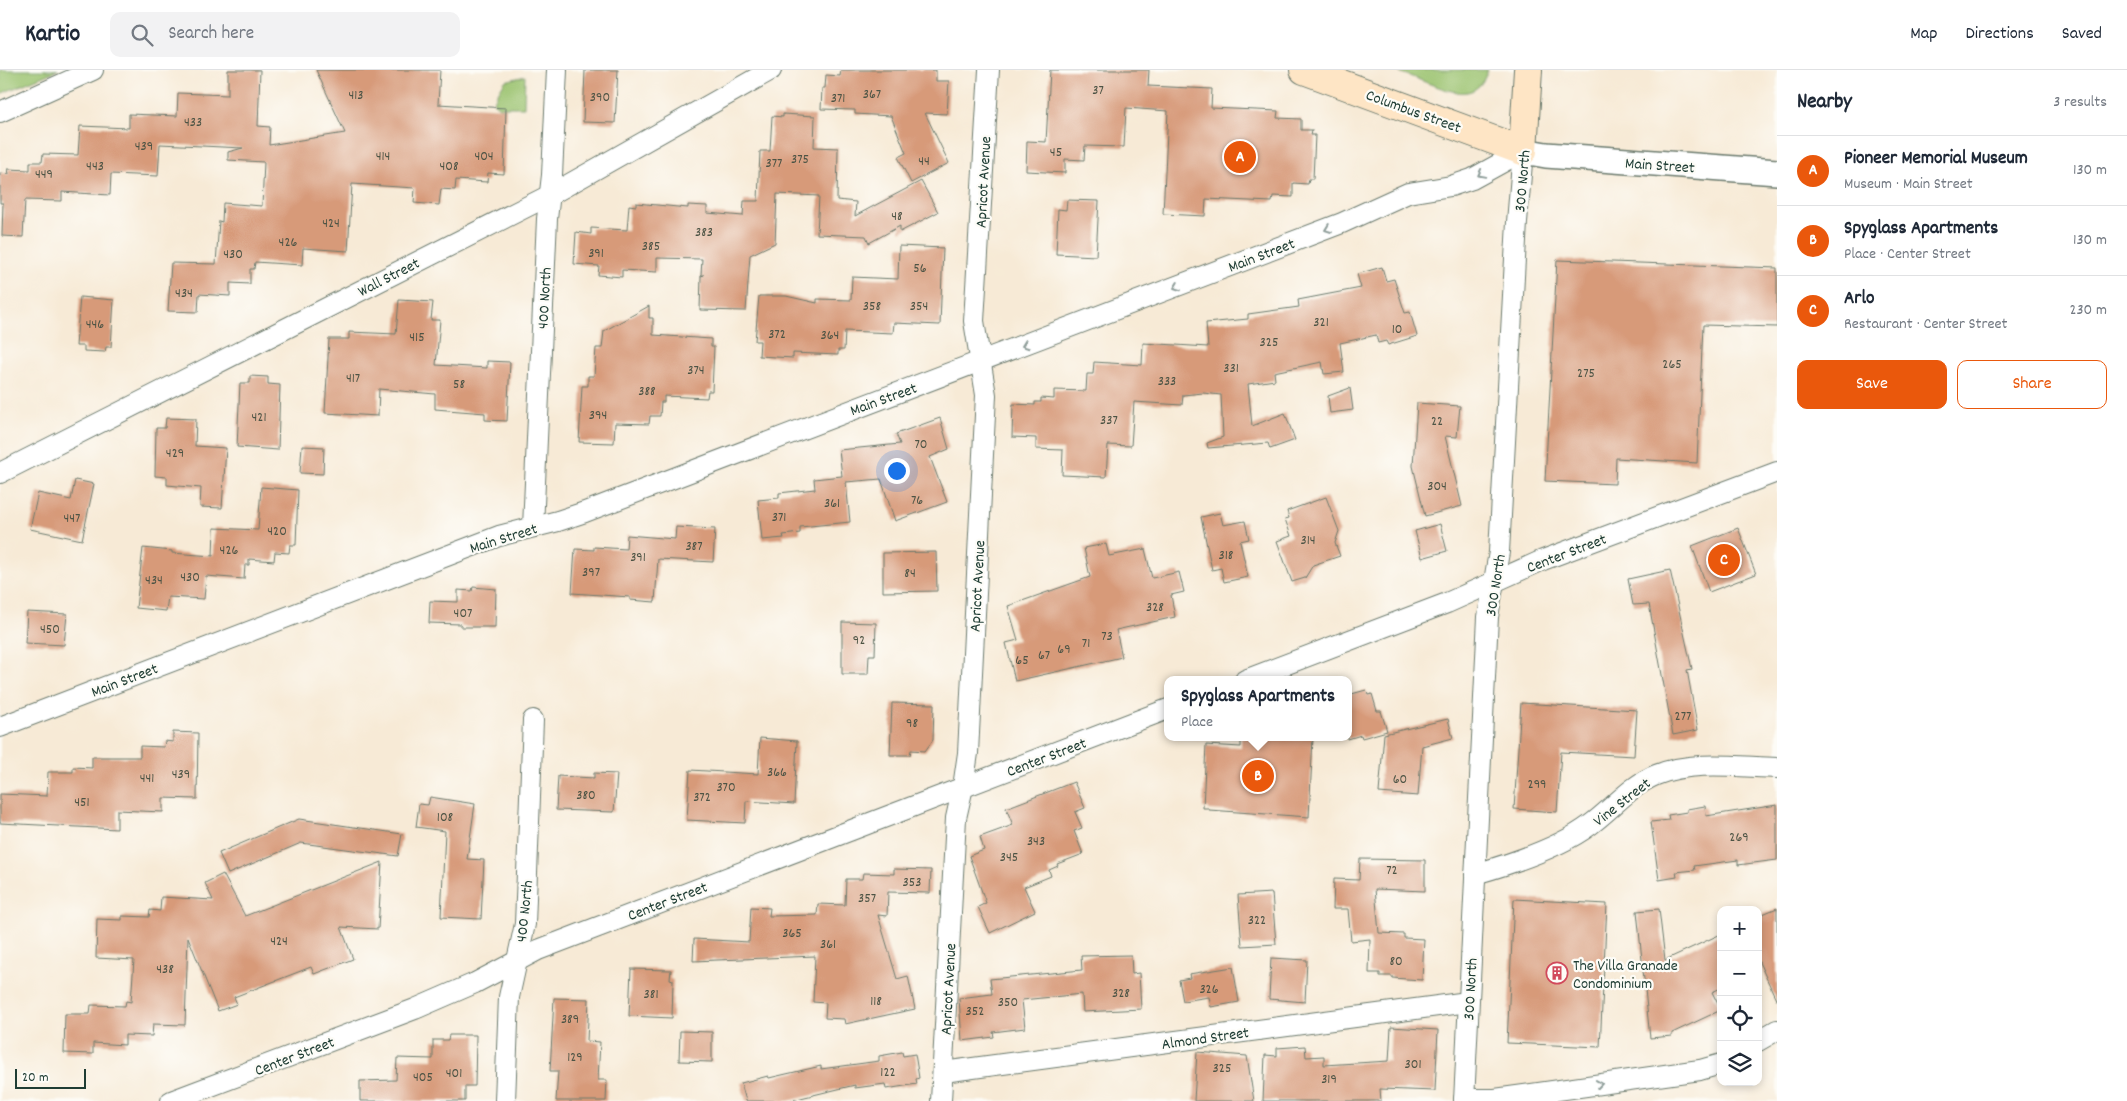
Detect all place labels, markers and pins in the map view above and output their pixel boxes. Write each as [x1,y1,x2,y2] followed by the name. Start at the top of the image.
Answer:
[1224,138,1256,176] pin: A
[1708,541,1740,579] pin: C
[1242,757,1274,795] pin: B
[1573,955,1678,996] place label: The Villa Granade Condominium
[1545,961,1569,985] building icon: The Villa Granade Condominium

